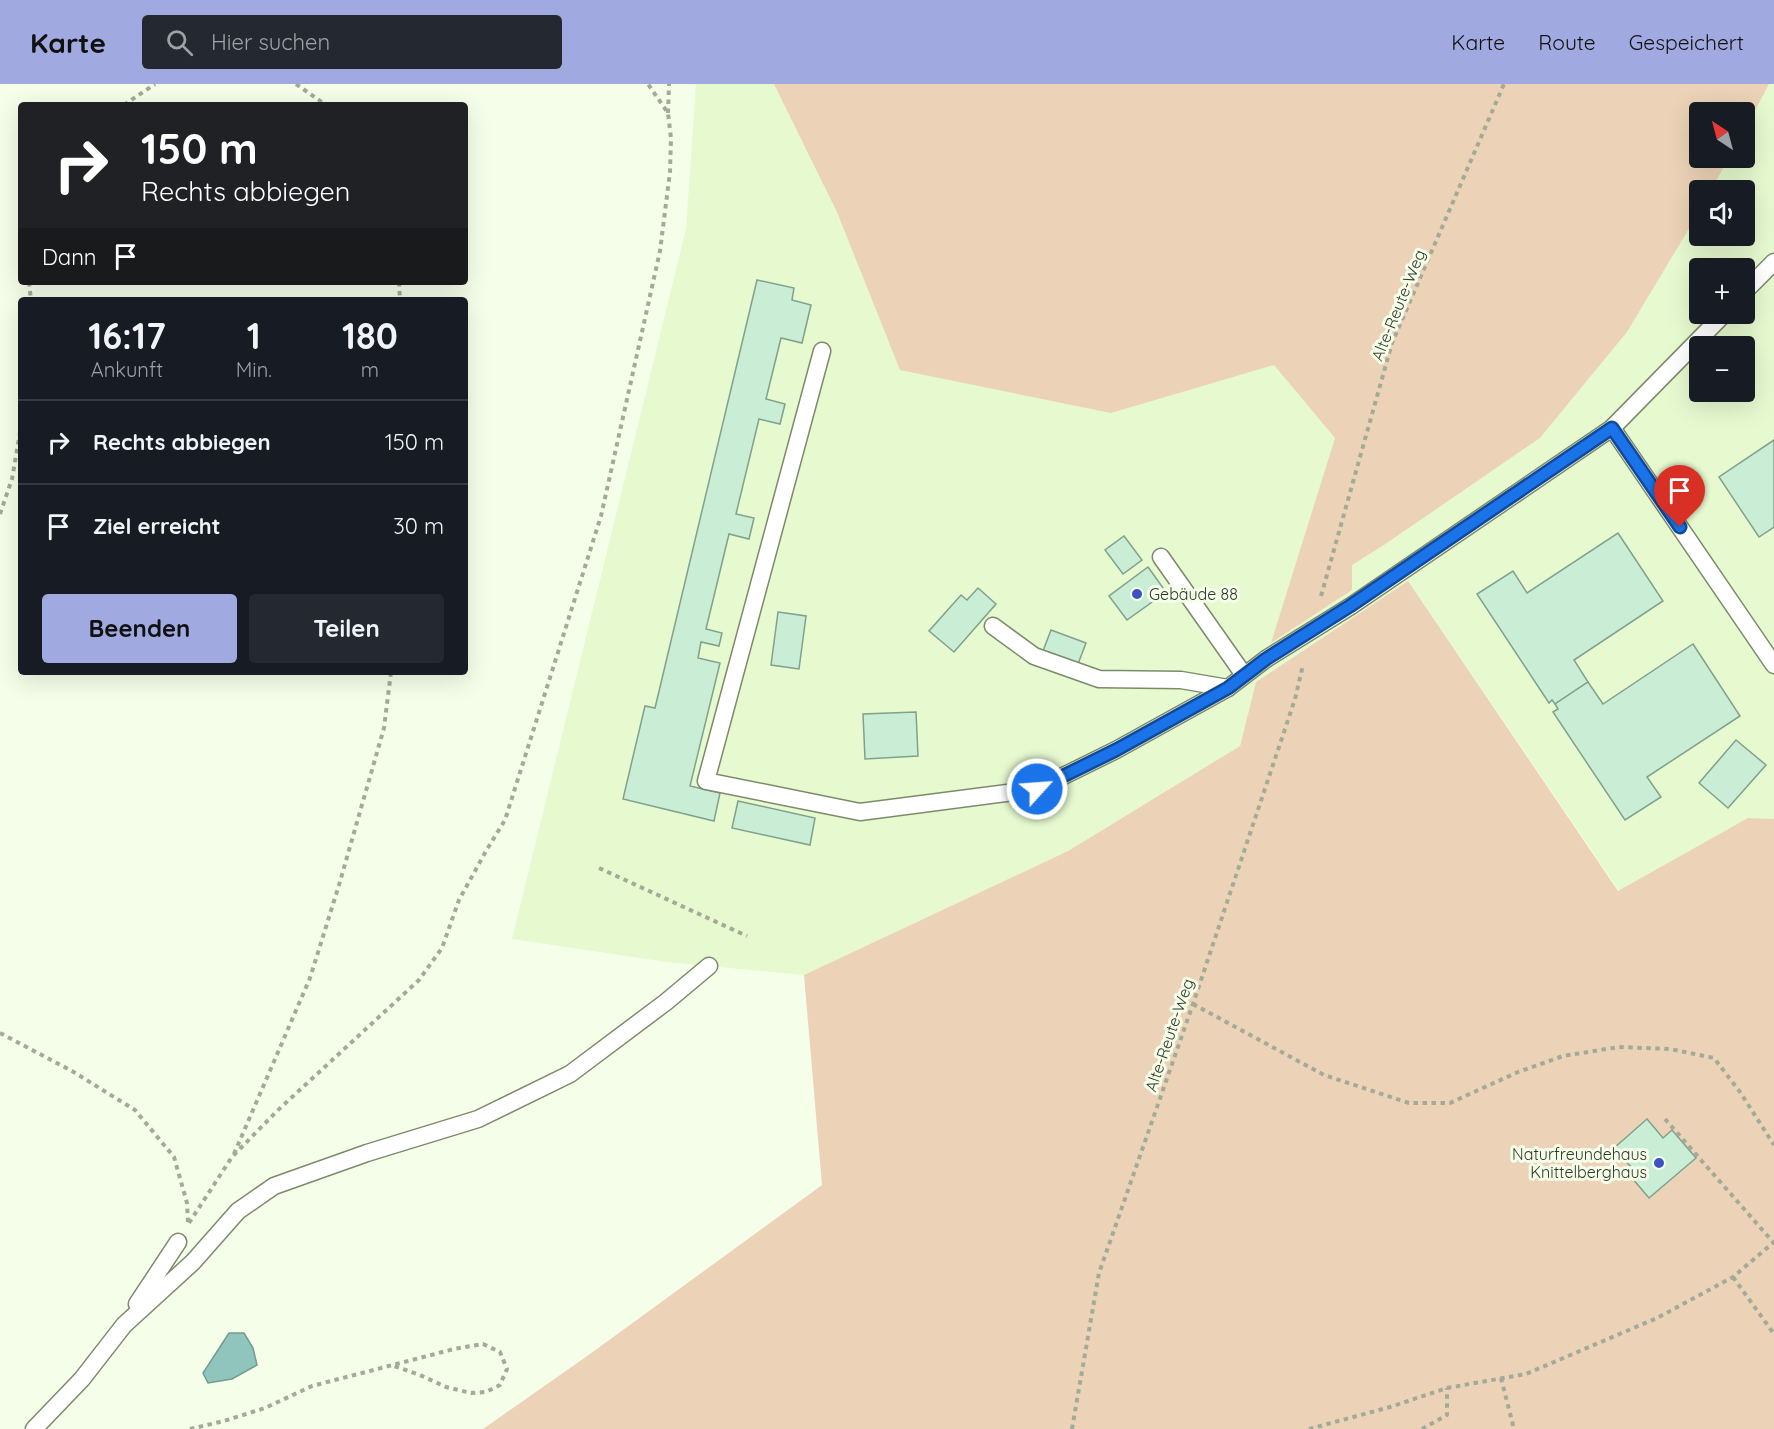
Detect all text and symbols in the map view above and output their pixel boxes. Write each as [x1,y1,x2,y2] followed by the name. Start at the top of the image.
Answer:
[142,15,562,69] search box
[30,25,106,60] text: Karte
[163,26,196,59] icon: search
[211,28,330,56] text: Hier suchen
[1451,29,1505,55] text: Karte
[1538,29,1596,55] text: Route
[1629,29,1744,55] text: Gespeichert
[1689,102,1755,168] north arrow
[1689,102,1755,402] map controls
[141,122,258,175] text: 150 m
[42,126,120,204] icon: right
[141,174,350,208] text: Rechts abbiegen
[1689,180,1755,246] button: sound
[109,240,142,273] icon: arrive
[42,243,97,271] text: Dann
[1367,246,1429,364] street label: Alte-Reute-Weg
[1689,258,1755,324] button: +
[88,313,166,358] text: 16:17
[247,313,261,358] text: 1
[342,313,398,358] text: 180
[1689,336,1755,402] button: −
[91,357,163,382] text: Ankunft
[236,357,272,382] text: Min.
[361,357,379,382] text: m
[42,426,75,459] icon: right
[93,428,271,456] text: Rechts abbiegen
[385,428,444,456] text: 150 m
[1654,465,1705,527] pin
[1663,474,1696,507] icon: arrive
[42,510,75,543] icon: arrive
[93,512,221,540] text: Ziel erreicht
[393,512,444,540] text: 30 m
[1149,584,1238,604] place label: Gebäude 88
[1130,587,1144,601] marker: Gebäude 88
[42,594,237,663] button: Beenden
[249,594,444,663] button: Teilen
[1005,757,1069,821] position arrow
[1140,976,1198,1094] street label: Alte-Reute-Weg
[1512,1144,1647,1182] place label: Naturfreundehaus Knittelberghaus
[1652,1156,1666,1170] marker: Naturfreundehaus Knittelberghaus

